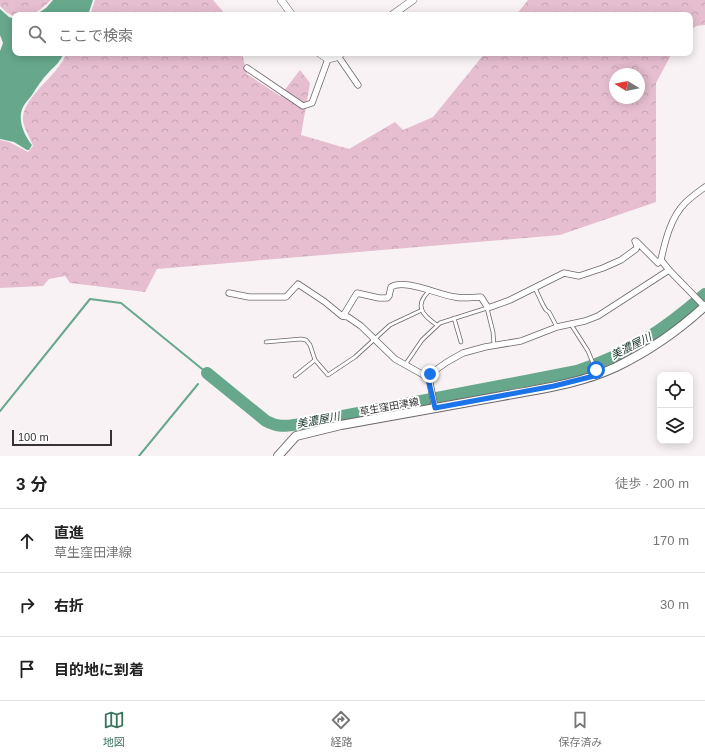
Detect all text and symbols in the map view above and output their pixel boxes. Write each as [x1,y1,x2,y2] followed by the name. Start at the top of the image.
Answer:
[12,12,693,56] search box
[26,23,48,45] icon: search
[58,27,133,44] text: ここで検索
[609,68,645,104] north arrow
[609,330,654,361] water label: 美濃屋川
[587,361,605,379] route start
[421,365,439,383] route end
[657,372,693,444] map controls
[657,372,693,408] button: locate
[359,396,420,417] street label: 草生窪田津線
[657,408,693,444] button: layers
[295,410,342,430] water label: 美濃屋川
[12,428,112,447] scale bar
[18,431,49,443] text: 100 m
[16,475,47,494] text: 3 分
[615,476,689,491] text: 徒歩 · 200 m
[54,524,84,541] text: 直進
[16,530,38,552] icon: ahead
[653,533,689,548] text: 170 m
[54,545,132,560] text: 草生窪田津線
[16,594,38,616] icon: right
[54,597,84,614] text: 右折
[660,597,689,612] text: 30 m
[16,658,38,680] icon: arrive
[54,661,144,678] text: 目的地に到着
[103,709,125,749] tab: 地図
[330,709,352,749] tab: 経路
[558,709,602,749] tab: 保存済み

